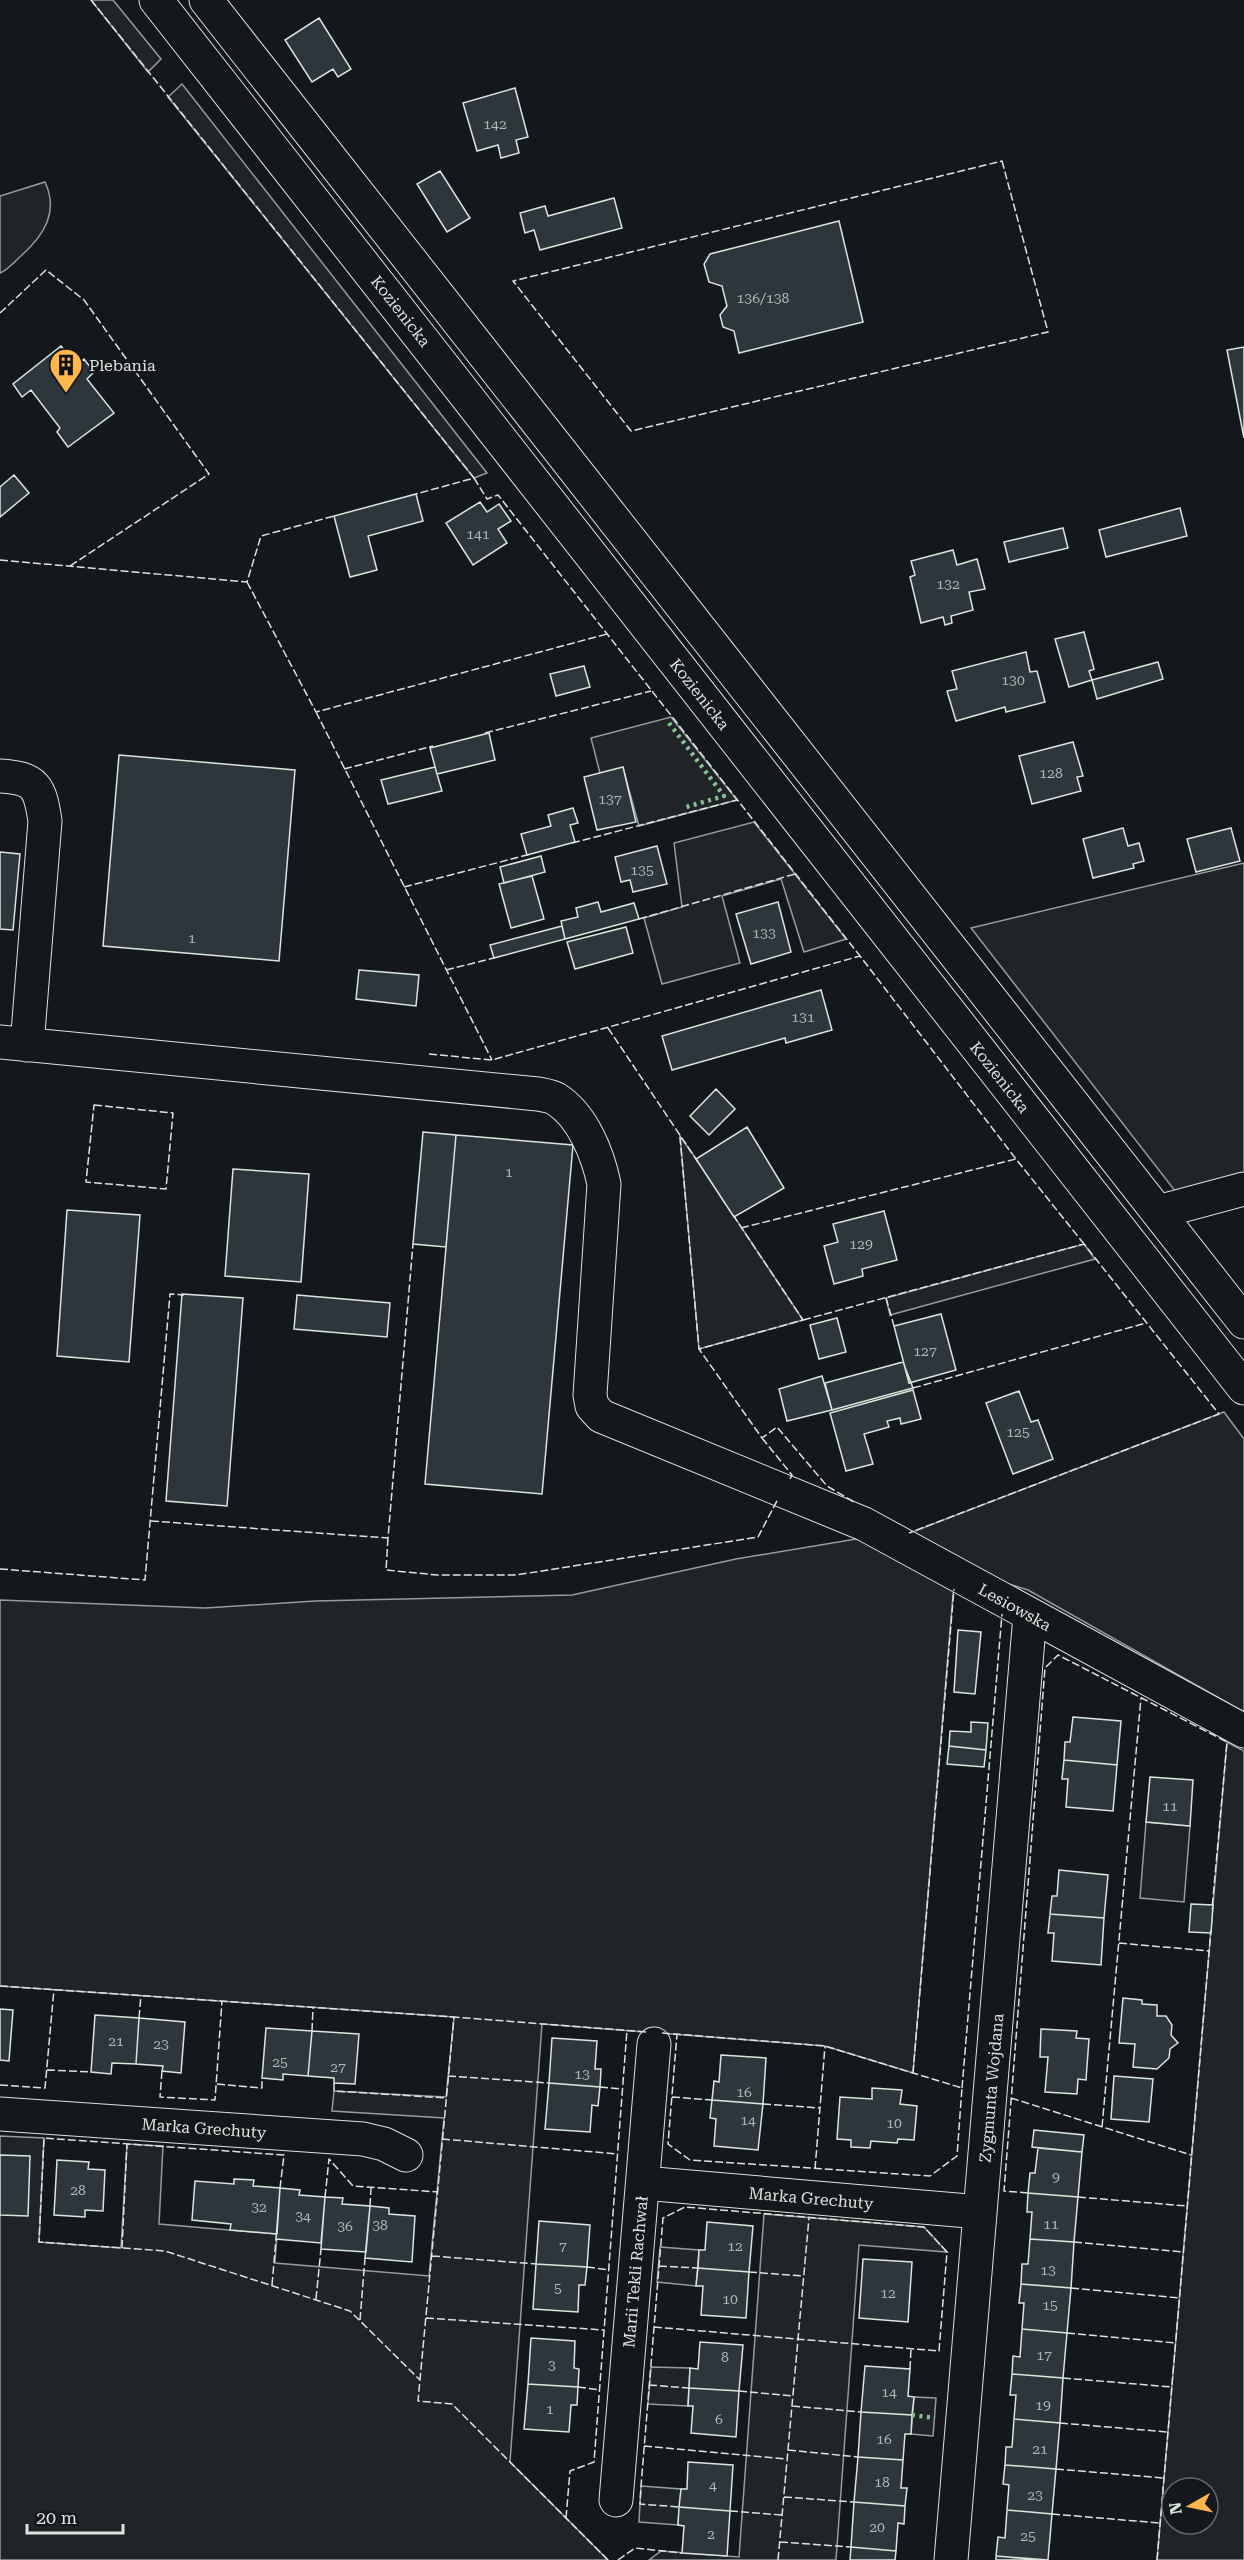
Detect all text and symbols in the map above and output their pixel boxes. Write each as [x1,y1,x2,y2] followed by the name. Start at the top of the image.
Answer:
[483,116,507,132] house number: 142
[367,272,435,351] street label: Kozienicka
[737,290,790,306] house number: 136/138
[48,347,84,394] building icon: Plebania
[89,356,156,375] place label: Plebania
[466,526,490,542] house number: 141
[936,576,960,592] house number: 132
[666,655,734,734] street label: Kozienicka
[1001,672,1025,688] house number: 130
[1039,765,1063,781] house number: 128
[598,791,622,807] house number: 137
[630,862,654,878] house number: 135
[752,925,776,941] house number: 133
[188,930,196,946] house number: 1
[791,1009,815,1025] house number: 131
[966,1038,1034,1117] street label: Kozienicka
[505,1164,513,1180] house number: 1
[849,1236,873,1252] house number: 129
[913,1343,937,1359] house number: 127
[1006,1424,1030,1440] house number: 125
[975,1580,1055,1635] street label: Lesiowska
[1162,1798,1178,1814] house number: 11
[976,2012,1008,2163] street label: Zygmunta Wojdana
[108,2033,124,2049] house number: 21
[153,2036,169,2052] house number: 23
[272,2054,288,2070] house number: 25
[330,2059,346,2075] house number: 27
[574,2066,590,2082] house number: 13
[736,2084,752,2100] house number: 16
[740,2112,756,2128] house number: 14
[141,2115,268,2142] street label: Marka Grechuty
[886,2115,902,2131] house number: 10
[1052,2169,1060,2185] house number: 9
[70,2182,86,2198] house number: 28
[748,2184,875,2213] street label: Marka Grechuty
[619,2195,652,2349] street label: Marii Tekli Rachwał
[251,2199,267,2215] house number: 32
[295,2208,311,2224] house number: 34
[1043,2216,1059,2232] house number: 11
[372,2217,388,2233] house number: 38
[337,2218,353,2234] house number: 36
[559,2238,567,2254] house number: 7
[727,2238,743,2254] house number: 12
[1040,2262,1056,2278] house number: 13
[554,2280,562,2296] house number: 5
[880,2285,896,2301] house number: 12
[722,2291,738,2307] house number: 10
[1042,2297,1058,2313] house number: 15
[1036,2347,1052,2363] house number: 17
[721,2349,729,2365] house number: 8
[548,2357,556,2373] house number: 3
[881,2384,897,2400] house number: 14
[1035,2397,1051,2413] house number: 19
[546,2401,554,2417] house number: 1
[715,2411,723,2427] house number: 6
[876,2431,892,2447] house number: 16
[1032,2441,1048,2457] house number: 21
[874,2474,890,2490] house number: 18
[1160,2476,1220,2536] north arrow
[709,2477,717,2493] house number: 4
[1027,2487,1043,2503] house number: 23
[27,2497,123,2535] scale bar
[1165,2501,1186,2516] text: N
[36,2507,77,2528] text: 20 m
[869,2519,885,2535] house number: 20
[707,2526,715,2542] house number: 2
[1020,2528,1036,2544] house number: 25

